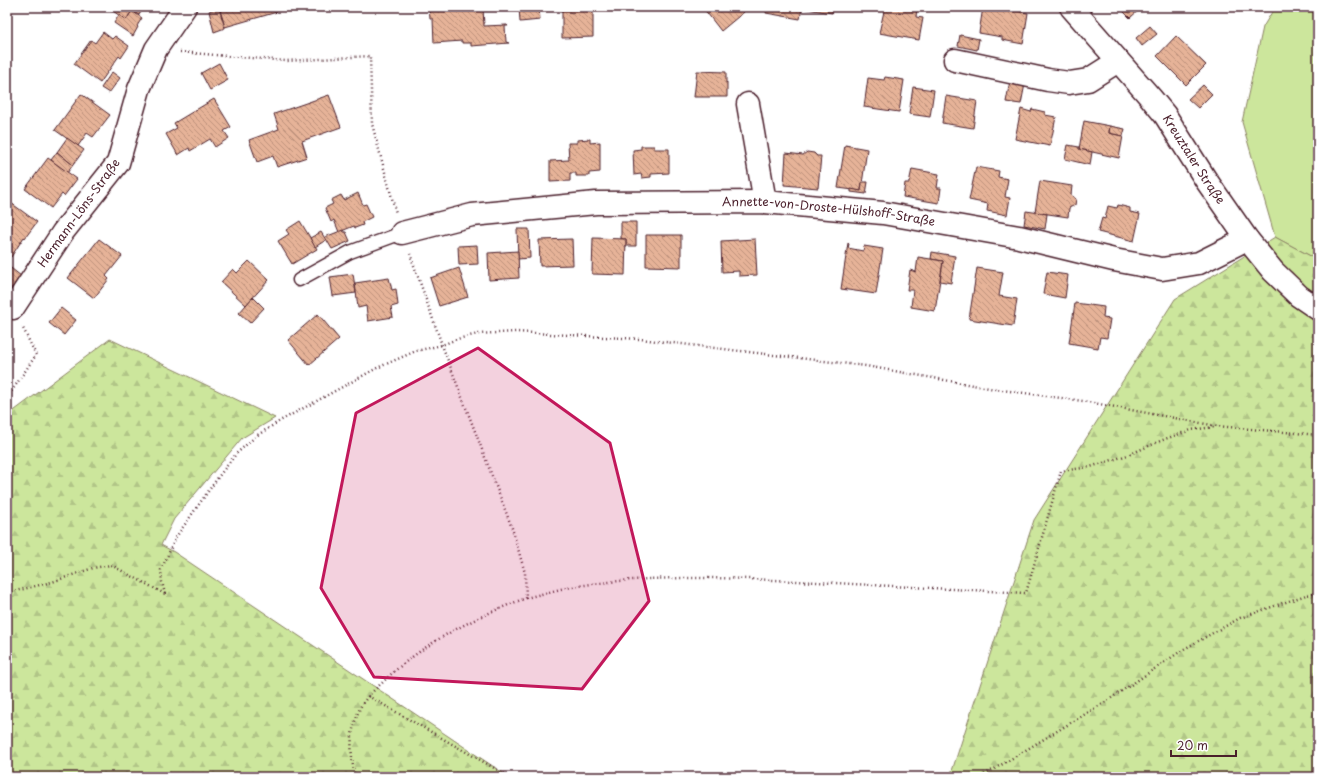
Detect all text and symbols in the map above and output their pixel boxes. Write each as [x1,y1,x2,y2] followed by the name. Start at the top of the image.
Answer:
[1159,111,1230,207] street label: Kreuztaler Straße
[33,154,124,270] street label: Hermann-Löns-Straße
[722,192,937,230] street label: Annette-von-Droste-Hülshoff-Straße
[1171,732,1236,758] scale bar
[1177,736,1208,754] text: 20 m

